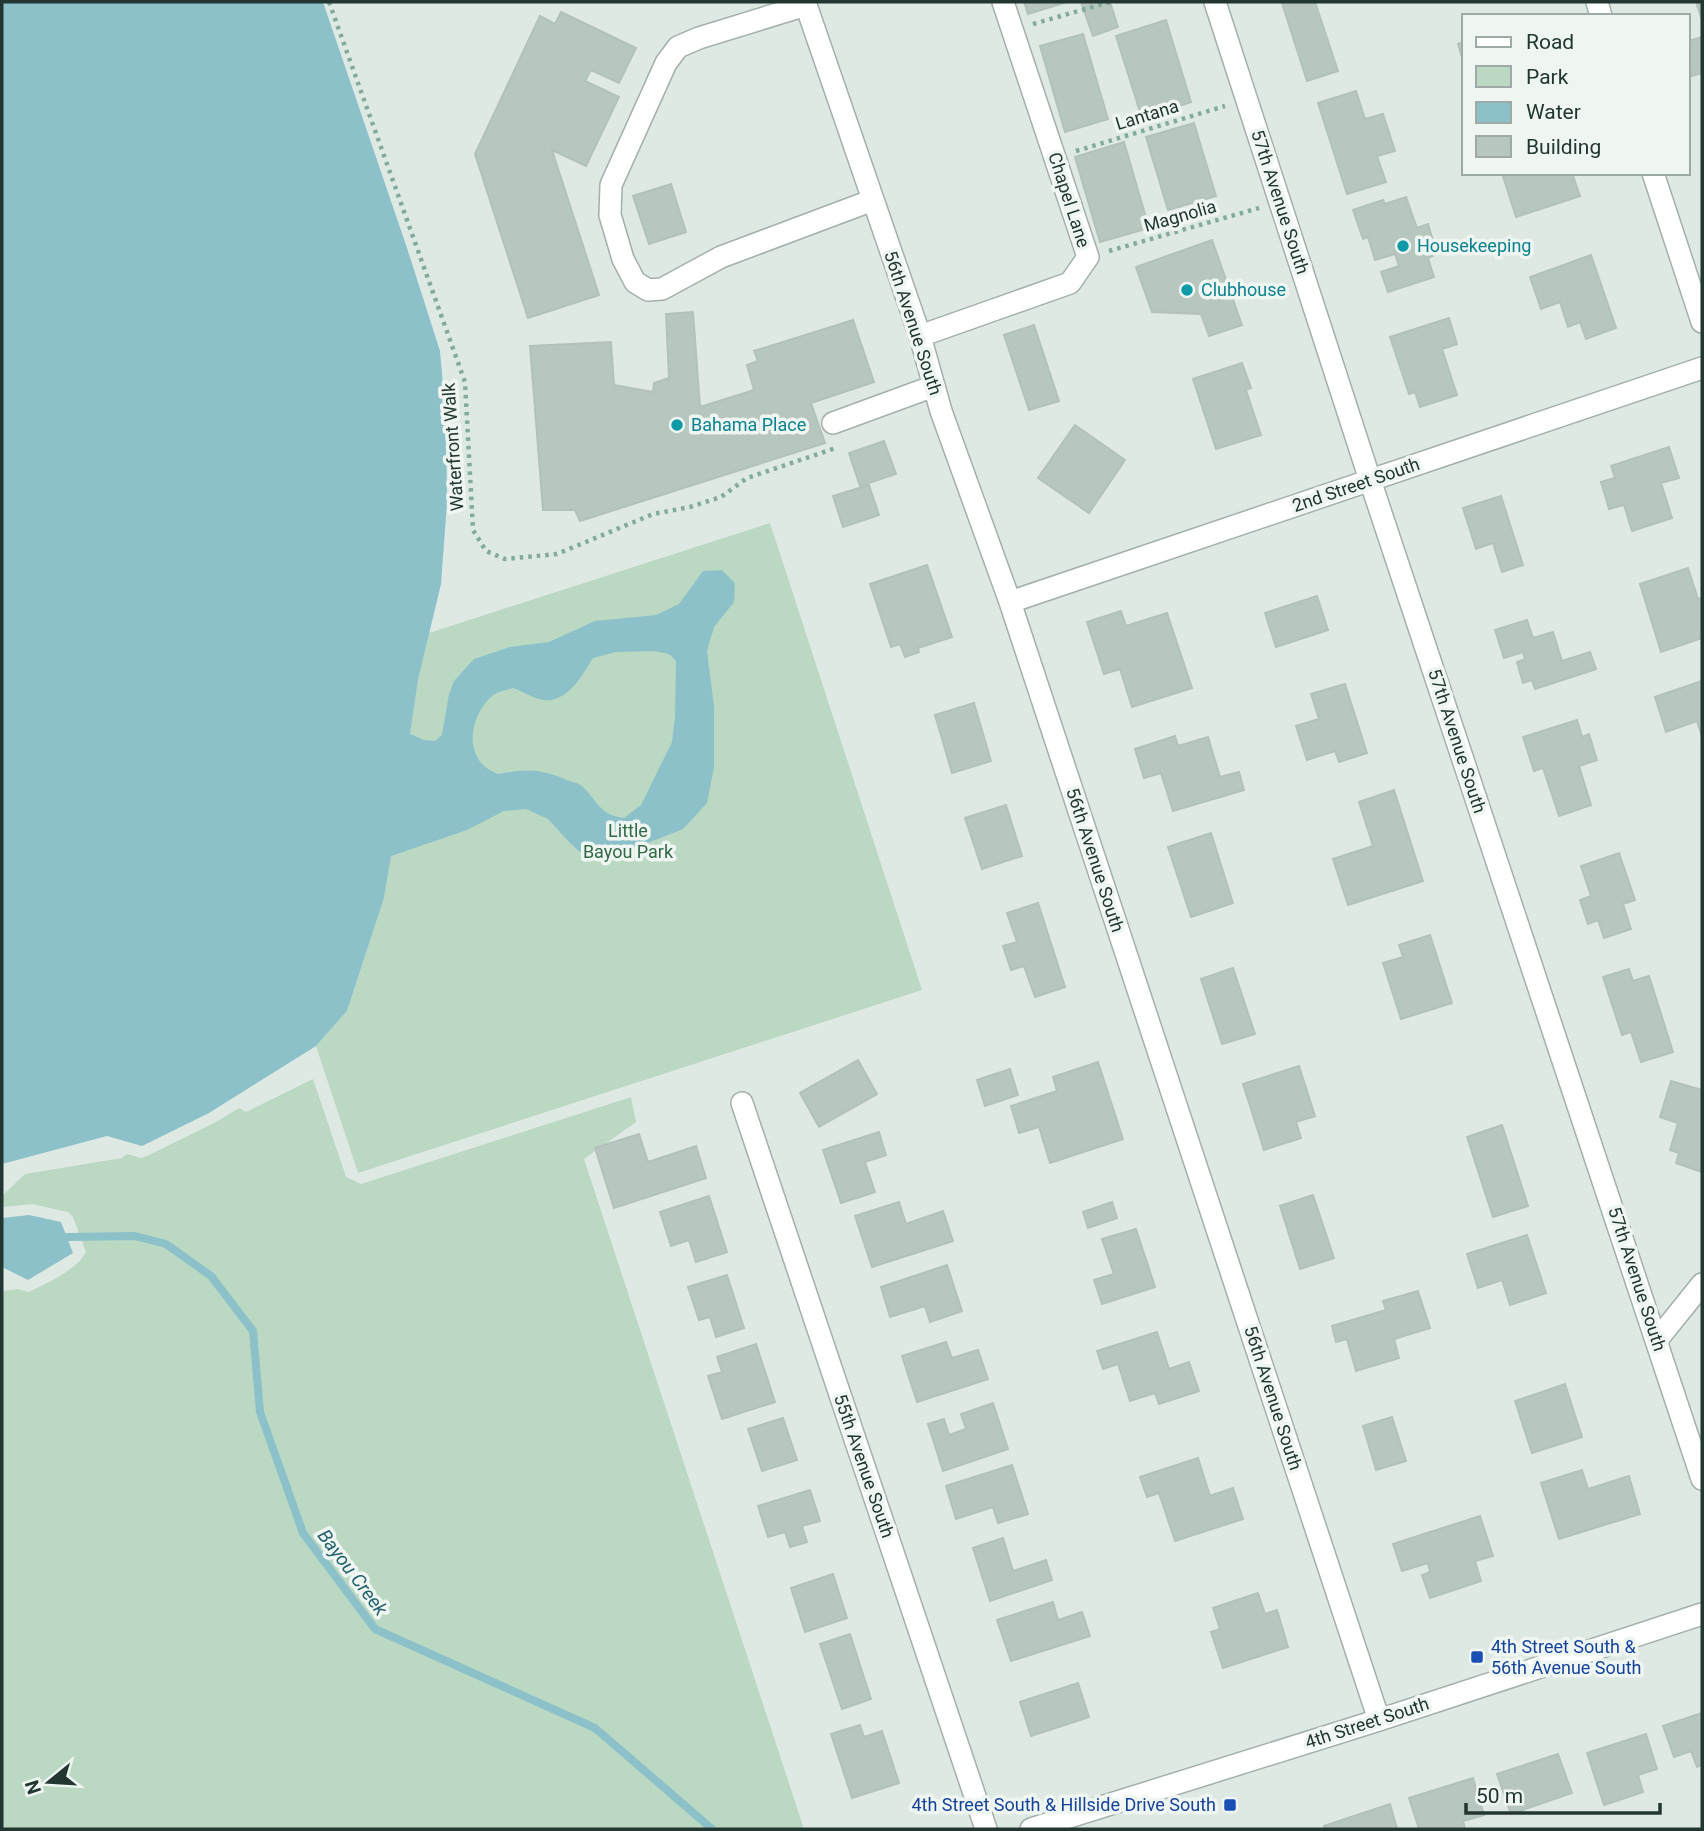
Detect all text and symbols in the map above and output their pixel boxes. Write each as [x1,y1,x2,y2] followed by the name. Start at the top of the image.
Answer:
[1462,14,1690,175] legend
[1526,30,1574,54] text: Road
[1526,65,1569,89] text: Park
[1113,95,1181,134] street label: Lantana
[1526,100,1581,124] text: Water
[1247,127,1314,277] street label: 57th Avenue South
[1526,135,1601,159] text: Building
[1044,150,1095,250] street label: Chapel Lane
[1141,195,1219,236] street label: Magnolia
[1417,235,1531,256] place label: Housekeeping
[1395,238,1411,254] marker: Housekeeping
[880,248,947,398] street label: 56th Avenue South
[1201,279,1286,300] place label: Clubhouse
[1179,282,1195,298] marker: Clubhouse
[437,381,467,512] street label: Waterfront Walk
[691,414,806,435] place label: Bahama Place
[669,417,685,433] marker: Bahama Place
[1289,453,1422,516] street label: 2nd Street South
[1424,666,1491,816] street label: 57th Avenue South
[1062,785,1129,935] street label: 56th Avenue South
[583,820,674,862] park label: Little Bayou Park
[1604,1204,1671,1354] street label: 57th Avenue South
[1240,1323,1307,1473] street label: 56th Avenue South
[830,1391,899,1540] street label: 55th Avenue South
[313,1525,393,1621] water label: Bayou Creek
[1491,1636,1642,1678] place label: 4th Street South & 56th Avenue South
[1469,1649,1485,1665] marker: 4th Street South & 56th Avenue South
[1302,1693,1431,1752] street label: 4th Street South
[14,1747,84,1817] north arrow
[1466,1772,1660,1816] scale bar
[20,1777,46,1797] text: N
[1476,1784,1523,1808] text: 50 m
[911,1794,1216,1815] place label: 4th Street South & Hillside Drive South
[1222,1797,1238,1813] marker: 4th Street South & Hillside Drive South

